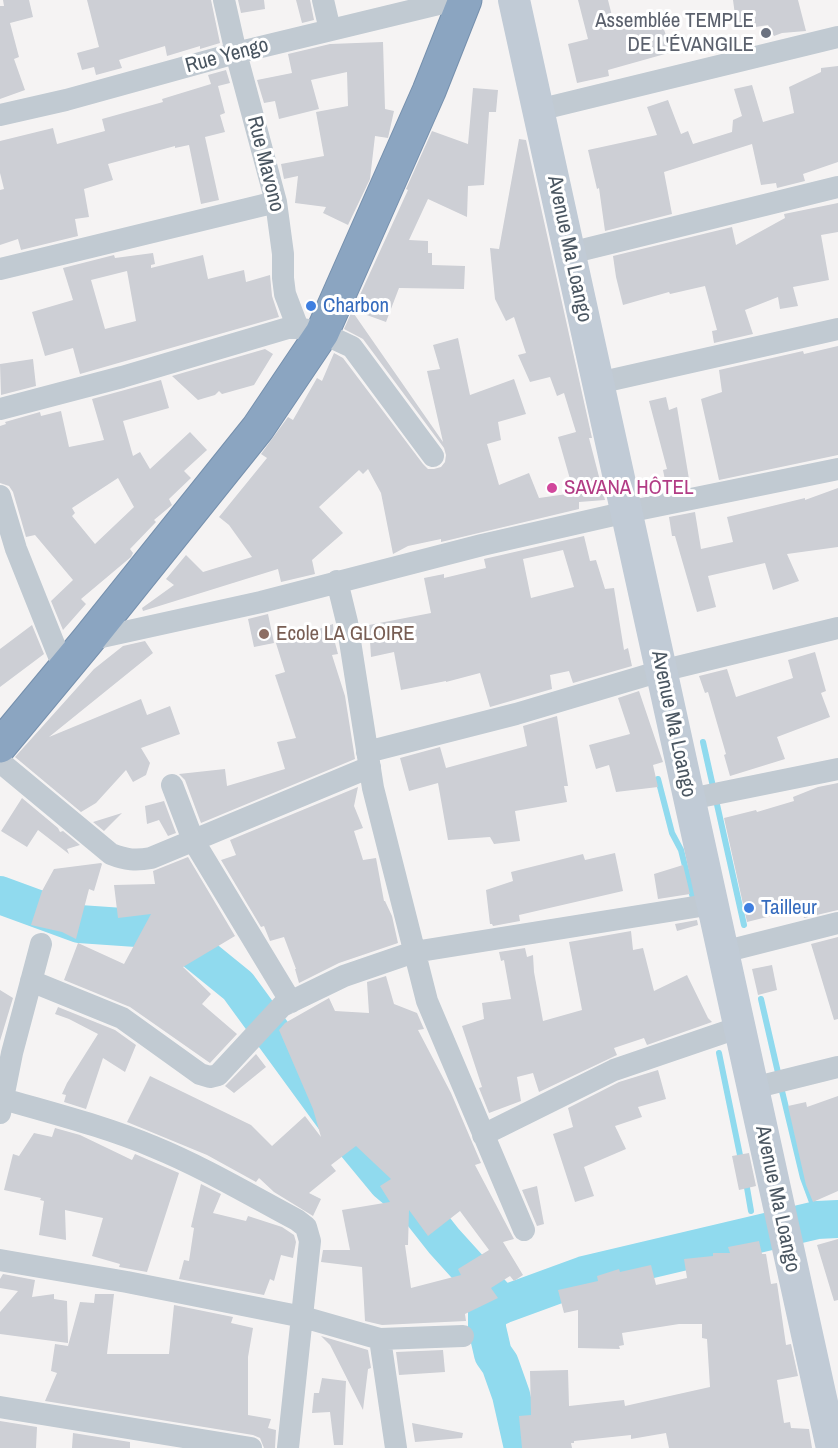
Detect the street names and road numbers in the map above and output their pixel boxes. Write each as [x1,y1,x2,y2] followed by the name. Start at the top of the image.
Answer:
[183,33,271,79] street label: Rue Yengo
[241,114,289,214] street label: Rue Mavono
[541,173,597,325] street label: Avenue Ma Loango
[645,648,701,800] street label: Avenue Ma Loango
[749,1123,805,1275] street label: Avenue Ma Loango

